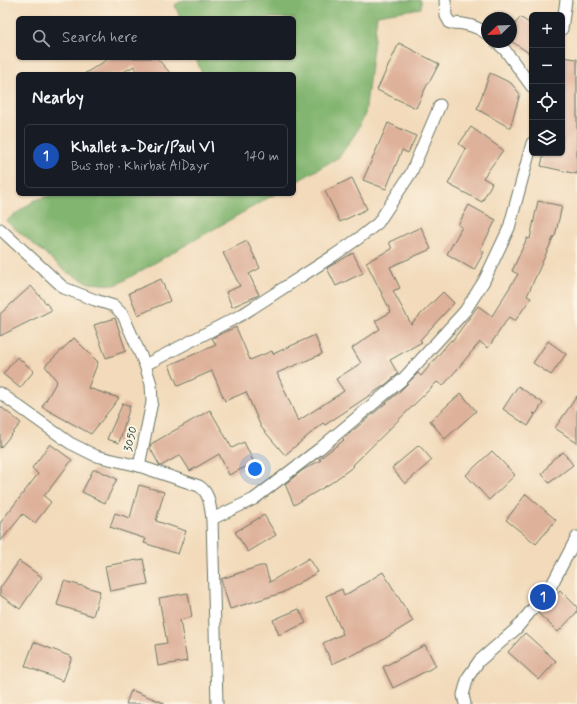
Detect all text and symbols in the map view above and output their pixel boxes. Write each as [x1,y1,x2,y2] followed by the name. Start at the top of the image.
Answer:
[481,12,517,48] north arrow
[529,12,565,156] map controls
[529,12,565,48] button: +
[16,16,296,60] search box
[30,27,52,49] icon: search
[62,28,138,48] text: Search here
[529,48,565,84] button: −
[529,84,565,120] button: locate
[32,87,84,109] text: Nearby
[529,120,565,156] button: layers
[71,138,215,158] text: Khallet a-Deir/Paul VI
[43,148,49,165] text: 1
[244,148,279,165] text: 140 m
[71,158,209,175] text: Bus stop · Khirbat AlDayr
[121,424,142,453] street label: 3050
[245,459,265,479] your location
[530,582,556,612] pin: 1

